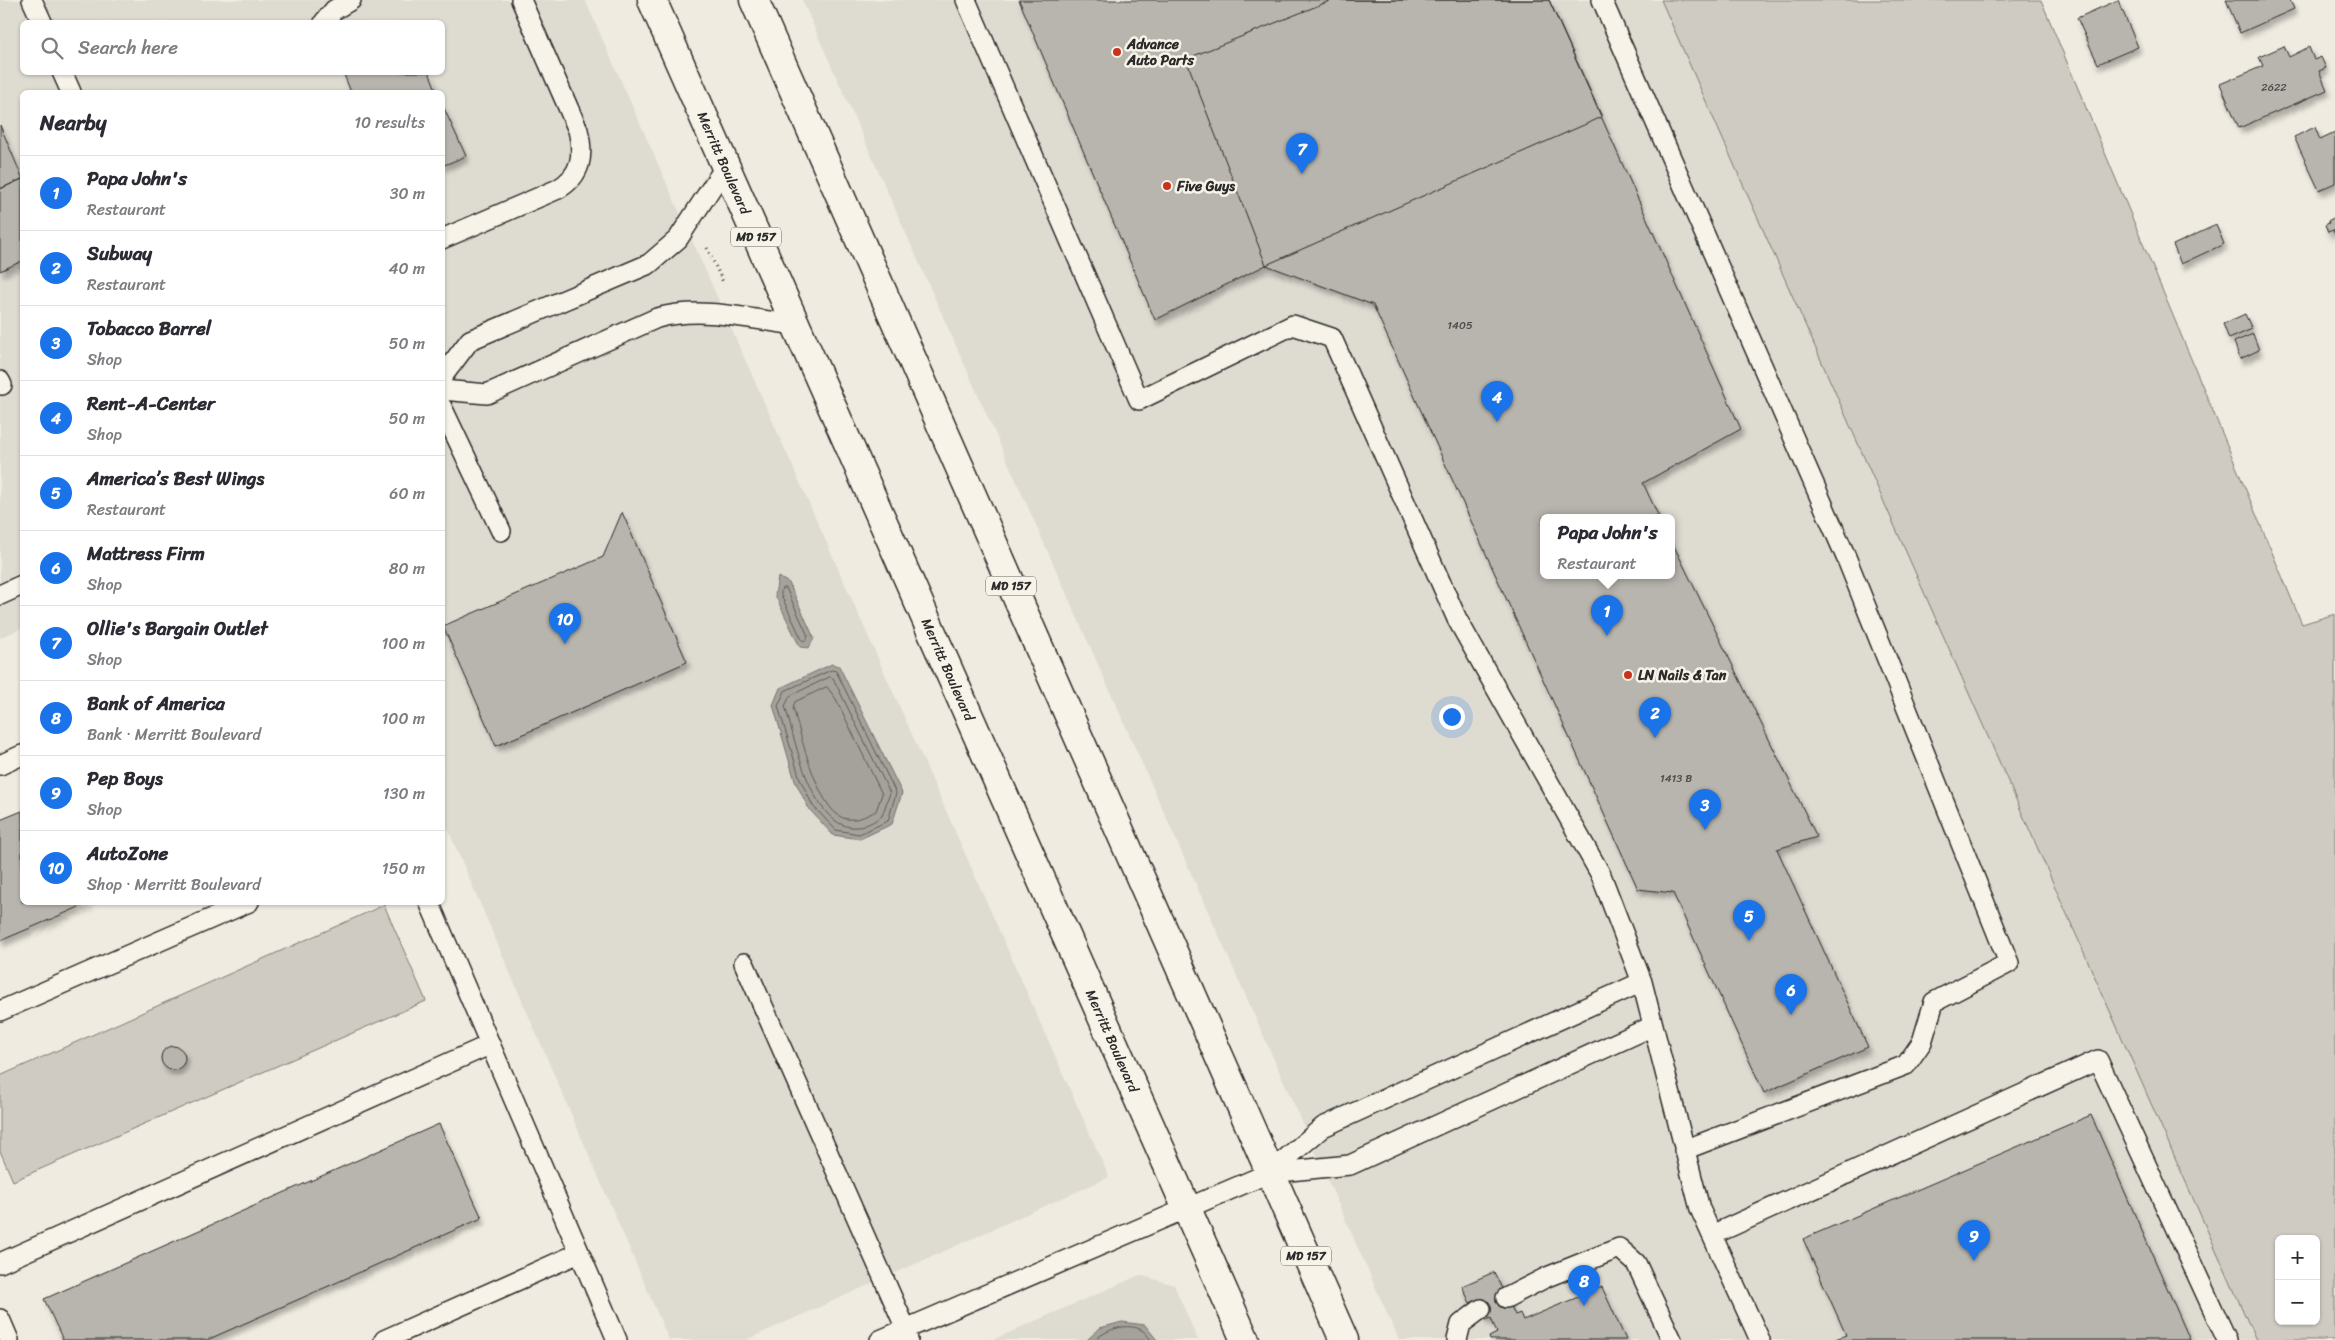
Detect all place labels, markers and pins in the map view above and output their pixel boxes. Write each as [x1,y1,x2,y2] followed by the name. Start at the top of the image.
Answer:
[1126,32,1194,73] place label: Advance Auto Parts
[1111,46,1123,58] marker: Advance Auto Parts
[1286,133,1318,174] pin: 7
[1176,174,1235,199] place label: Five Guys
[1161,180,1173,192] marker: Five Guys
[1481,381,1513,422] pin: 4
[1591,595,1623,636] pin: 1
[549,603,581,644] pin: 10
[1638,663,1727,688] place label: LN Nails & Tan
[1622,669,1634,681] marker: LN Nails & Tan
[1639,697,1671,738] pin: 2
[1689,789,1721,830] pin: 3
[1733,900,1765,941] pin: 5
[1775,974,1807,1015] pin: 6
[1958,1220,1990,1261] pin: 9
[1568,1265,1600,1306] pin: 8

